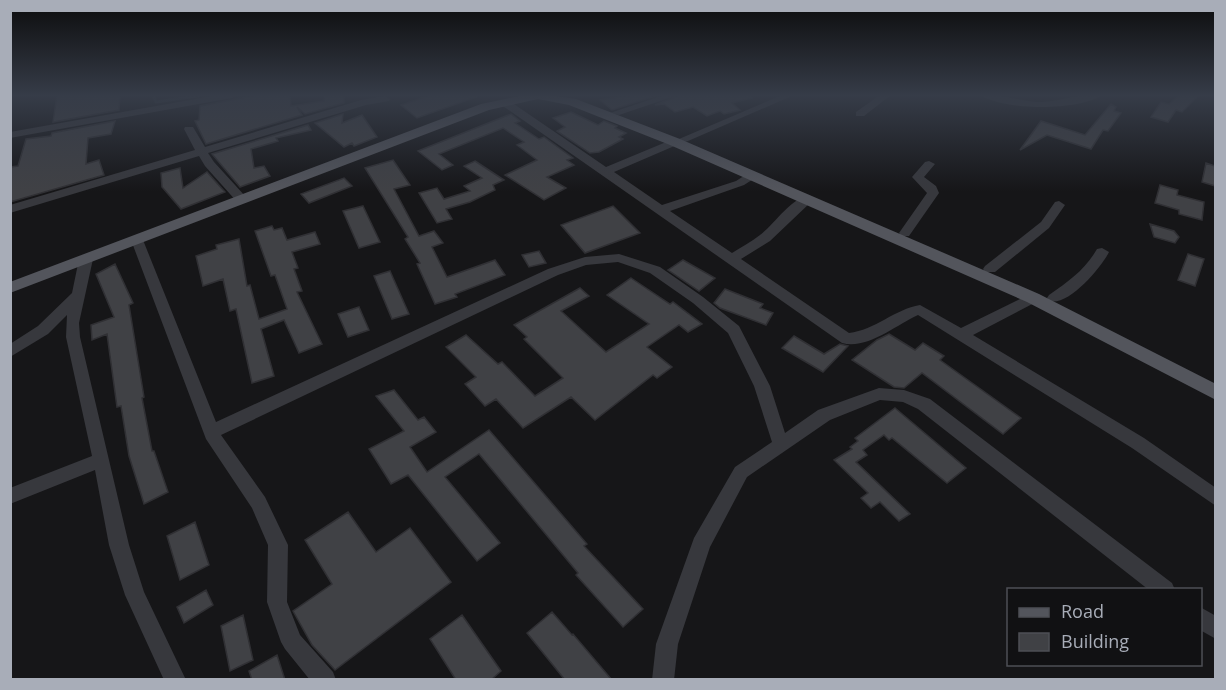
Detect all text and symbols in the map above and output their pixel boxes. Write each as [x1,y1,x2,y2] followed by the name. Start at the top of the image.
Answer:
[1007,588,1202,666] legend
[1061,599,1104,623] text: Road
[1061,629,1129,653] text: Building

